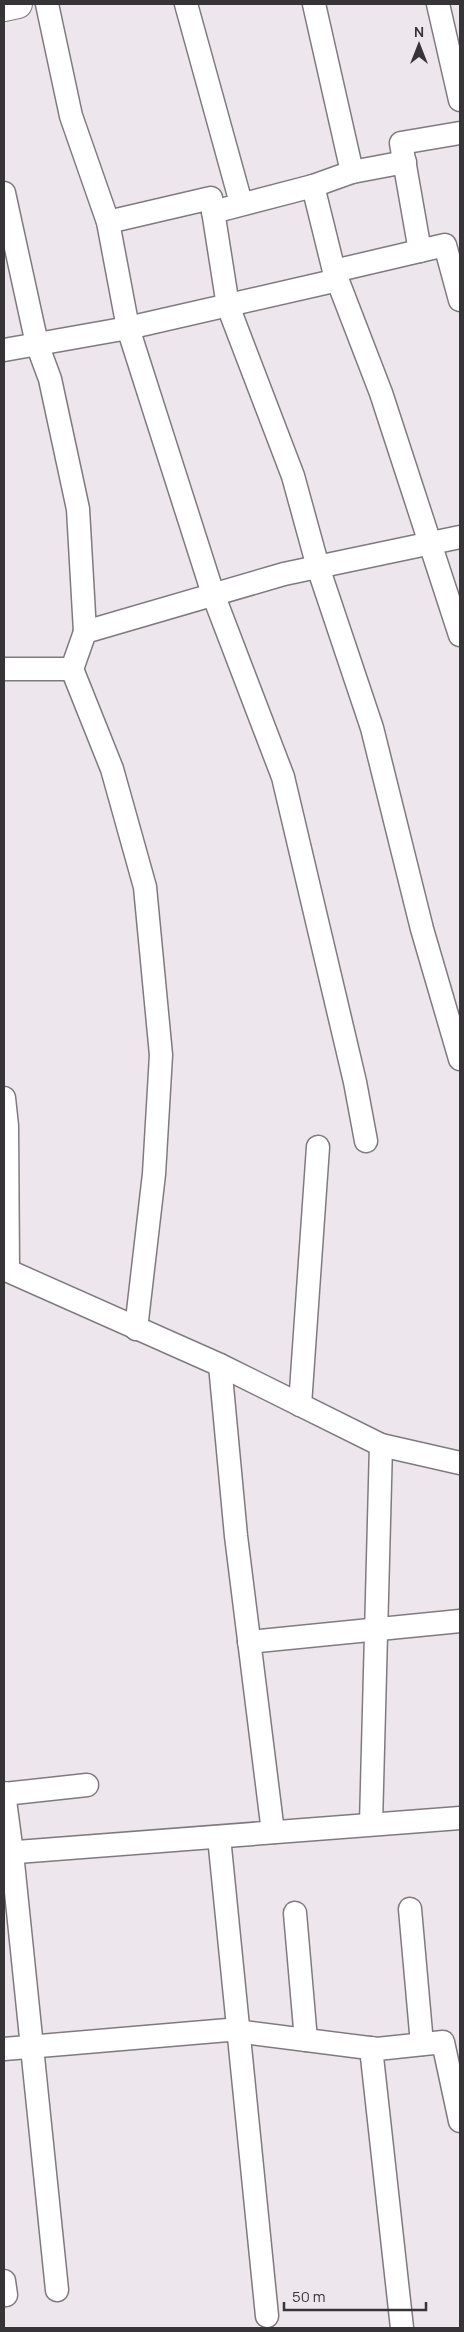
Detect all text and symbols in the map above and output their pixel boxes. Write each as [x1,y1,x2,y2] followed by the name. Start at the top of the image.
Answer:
[394,20,444,70] north arrow
[414,22,424,41] text: N
[284,2280,426,2312] scale bar
[292,2286,326,2307] text: 50 m

